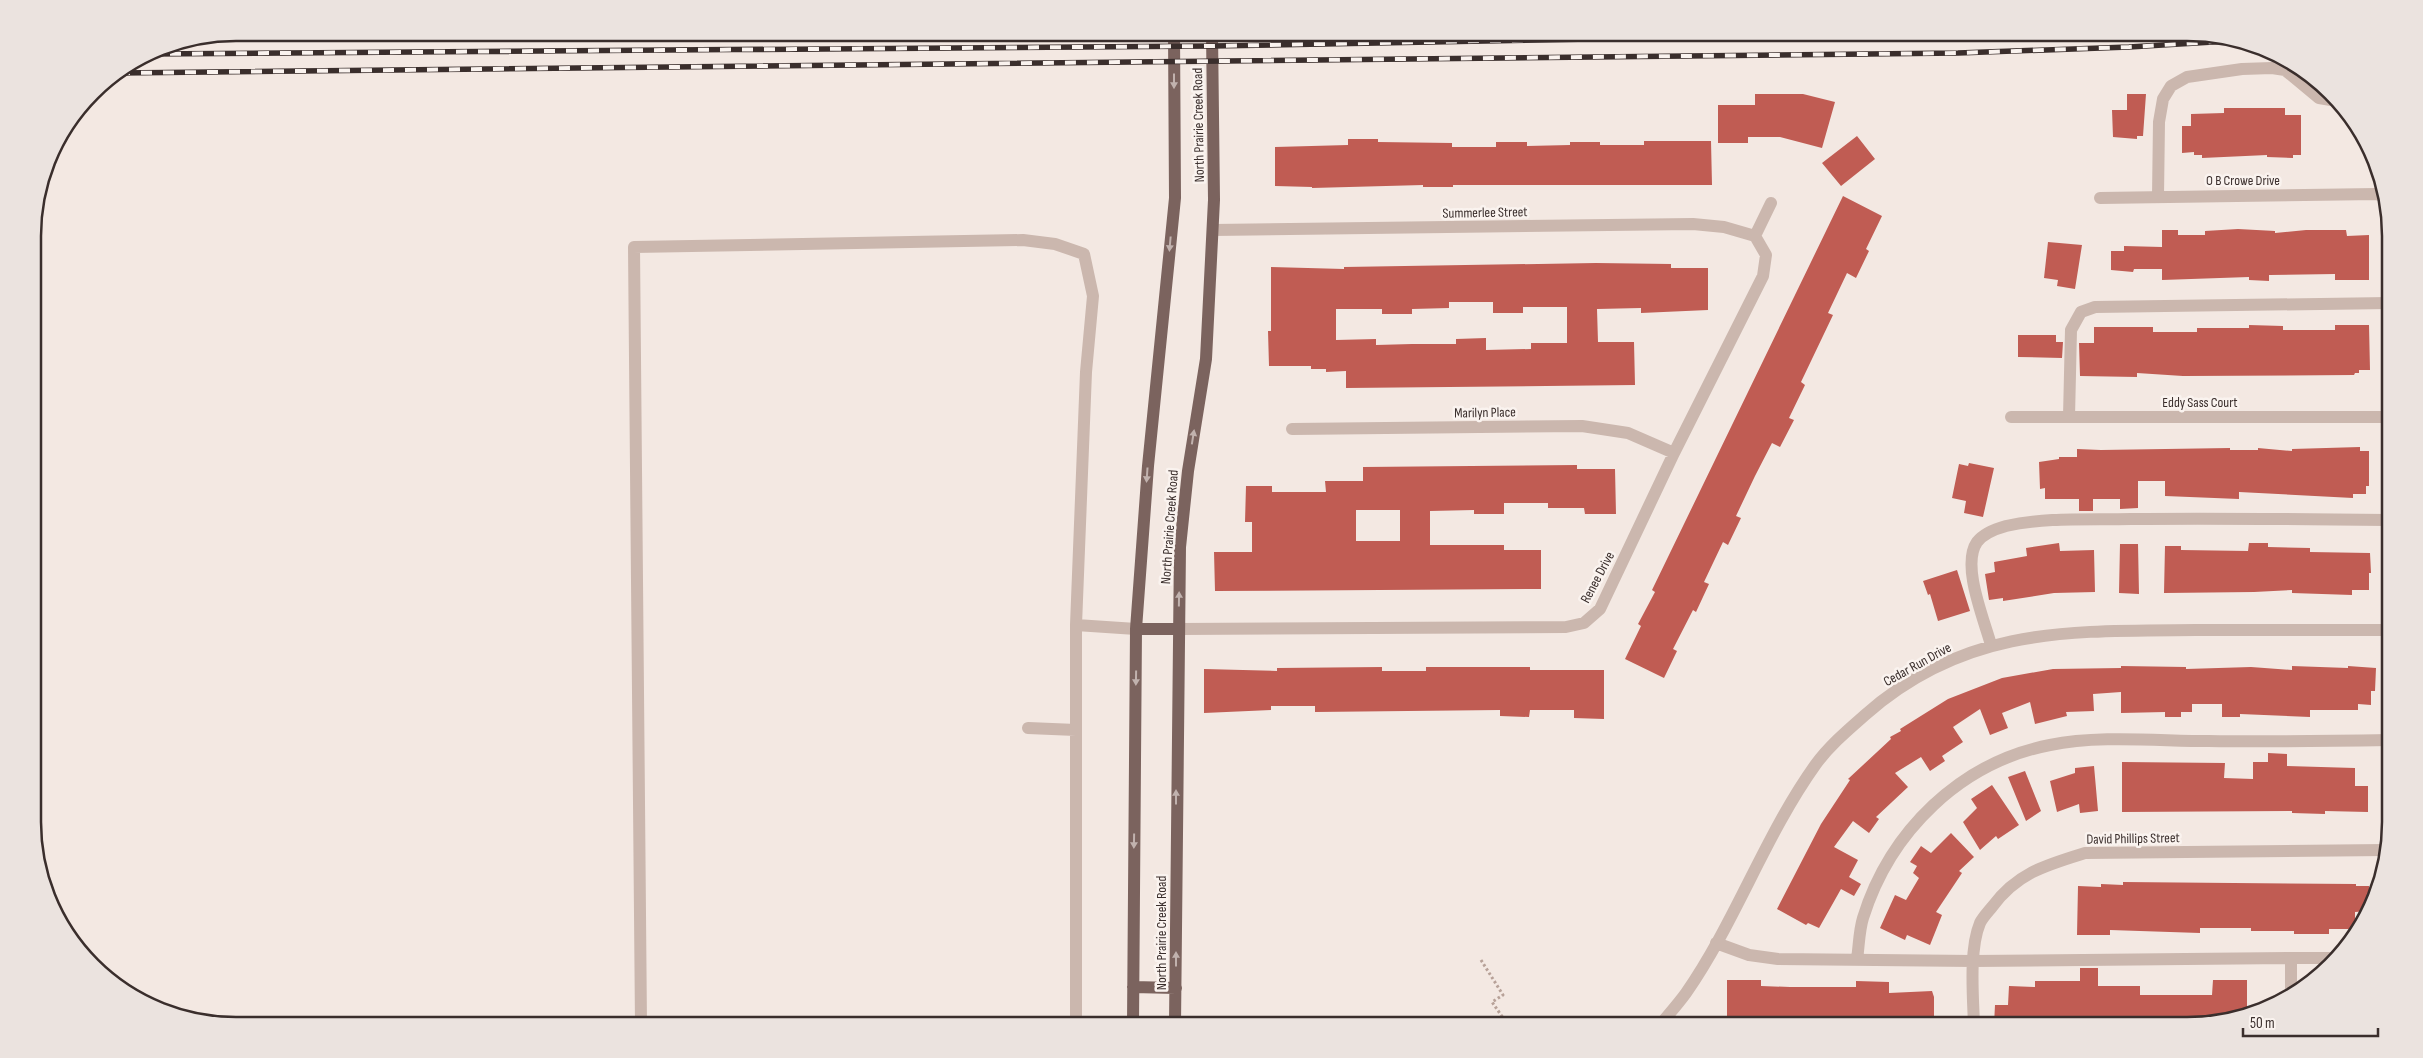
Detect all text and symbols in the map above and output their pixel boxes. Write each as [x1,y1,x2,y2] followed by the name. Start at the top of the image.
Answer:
[1189,67,1208,182] street label: North Prairie Creek Road
[1170,73,1178,89] one-way arrow
[2206,172,2280,189] street label: O B Crowe Drive
[1442,203,1528,222] street label: Summerlee Street
[1166,236,1174,252] one-way arrow
[2162,394,2238,411] street label: Eddy Sass Court
[1454,403,1516,422] street label: Marilyn Place
[1190,429,1198,445] one-way arrow
[1143,467,1151,483] one-way arrow
[1157,469,1182,585] street label: North Prairie Creek Road
[1577,549,1618,606] street label: Renee Drive
[1175,591,1183,607] one-way arrow
[1880,639,1954,690] street label: Cedar Run Drive
[1132,670,1140,686] one-way arrow
[1172,788,1180,804] one-way arrow
[2086,829,2180,848] street label: David Phillips Street
[1130,833,1138,849] one-way arrow
[1153,876,1170,990] street label: North Prairie Creek Road
[1172,951,1180,967] one-way arrow
[2243,1006,2378,1038] scale bar
[2250,1014,2275,1033] text: 50 m

